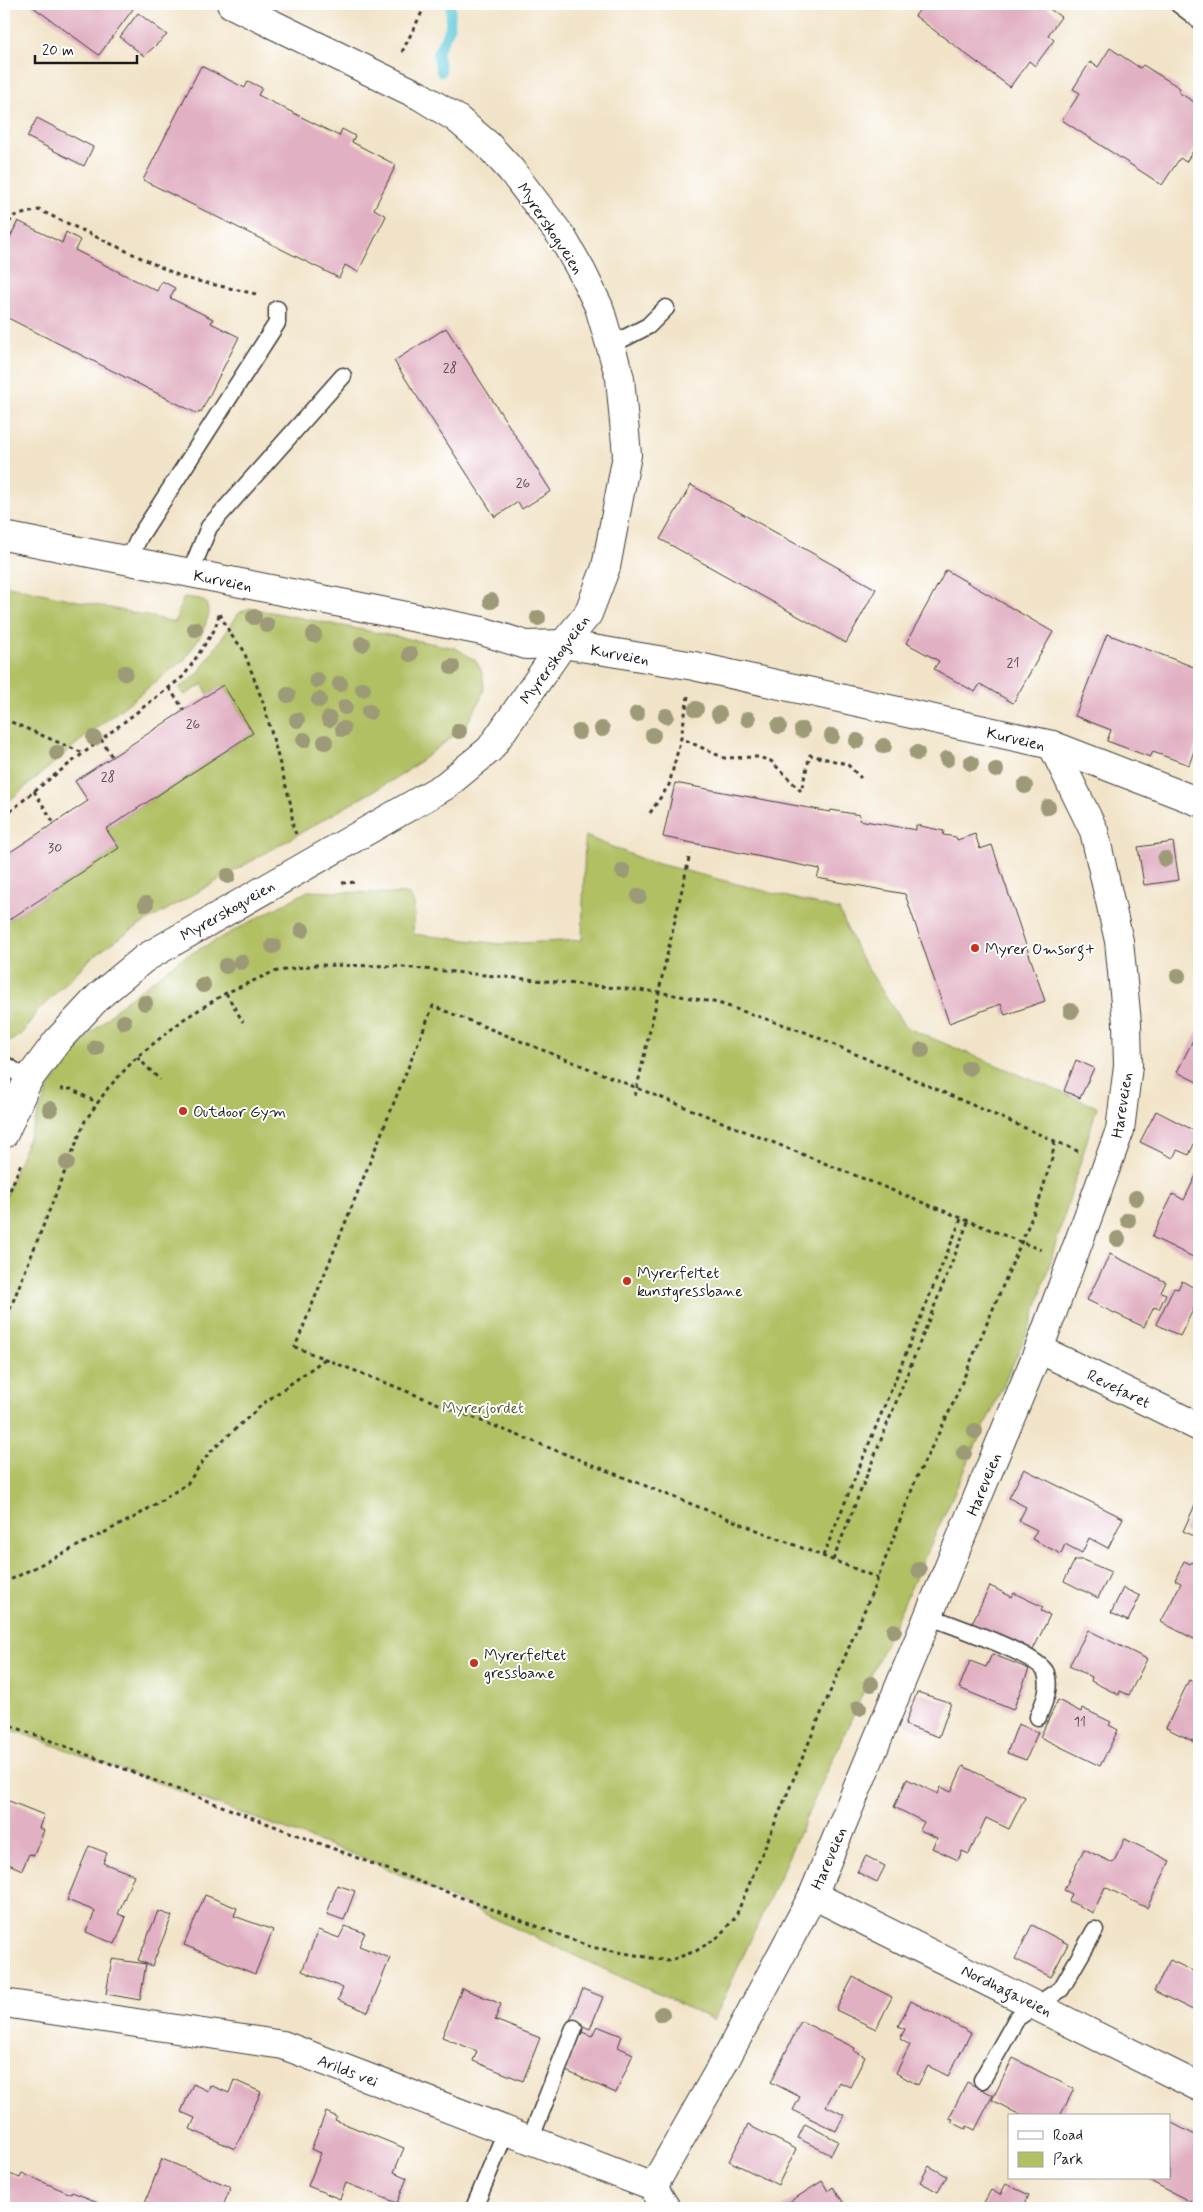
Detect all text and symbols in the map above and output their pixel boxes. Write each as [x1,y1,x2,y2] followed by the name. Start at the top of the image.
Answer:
[35,32,138,64] scale bar
[42,41,74,61] text: 20 m
[512,179,588,278] street label: Myrerskogveien
[443,359,457,377] house number: 28
[516,474,531,492] house number: 26
[192,566,254,597] street label: Kurveien
[516,611,595,709] street label: Myrerskogveien
[589,640,651,671] street label: Kurveien
[1007,654,1019,672] house number: 21
[186,715,201,733] house number: 26
[984,723,1047,756] street label: Kurveien
[101,768,115,786] house number: 28
[48,839,62,857] house number: 30
[177,876,279,947] street label: Myrerskogveien
[985,939,1095,961] place label: Myrer Omsorg+
[969,942,981,954] marker: Myrer Omsorg+
[1107,1071,1138,1140] street label: Hareveien
[193,1102,286,1123] place label: Outdoor Gym
[177,1105,189,1117] marker: Outdoor Gym
[637,1263,743,1302] place label: Myrerfeltet kunstgressbane
[621,1275,633,1287] marker: Myrerfeltet kunstgressbane
[1083,1365,1153,1414] street label: Revefaret
[442,1398,524,1419] park label: Myrerjordet
[962,1450,1007,1519] street label: Hareveien
[484,1645,566,1684] place label: Myrerfeltet gressbane
[468,1657,480,1669] marker: Myrerfeltet gressbane
[1074,1713,1086,1731] house number: 11
[807,1824,852,1893] street label: Hareveien
[957,1960,1055,2023] street label: Nordhagaveien
[314,2050,381,2092] street label: Arilds vei
[1008,2114,1170,2180] legend
[1053,2126,1083,2146] text: Road
[1053,2150,1083,2170] text: Park

